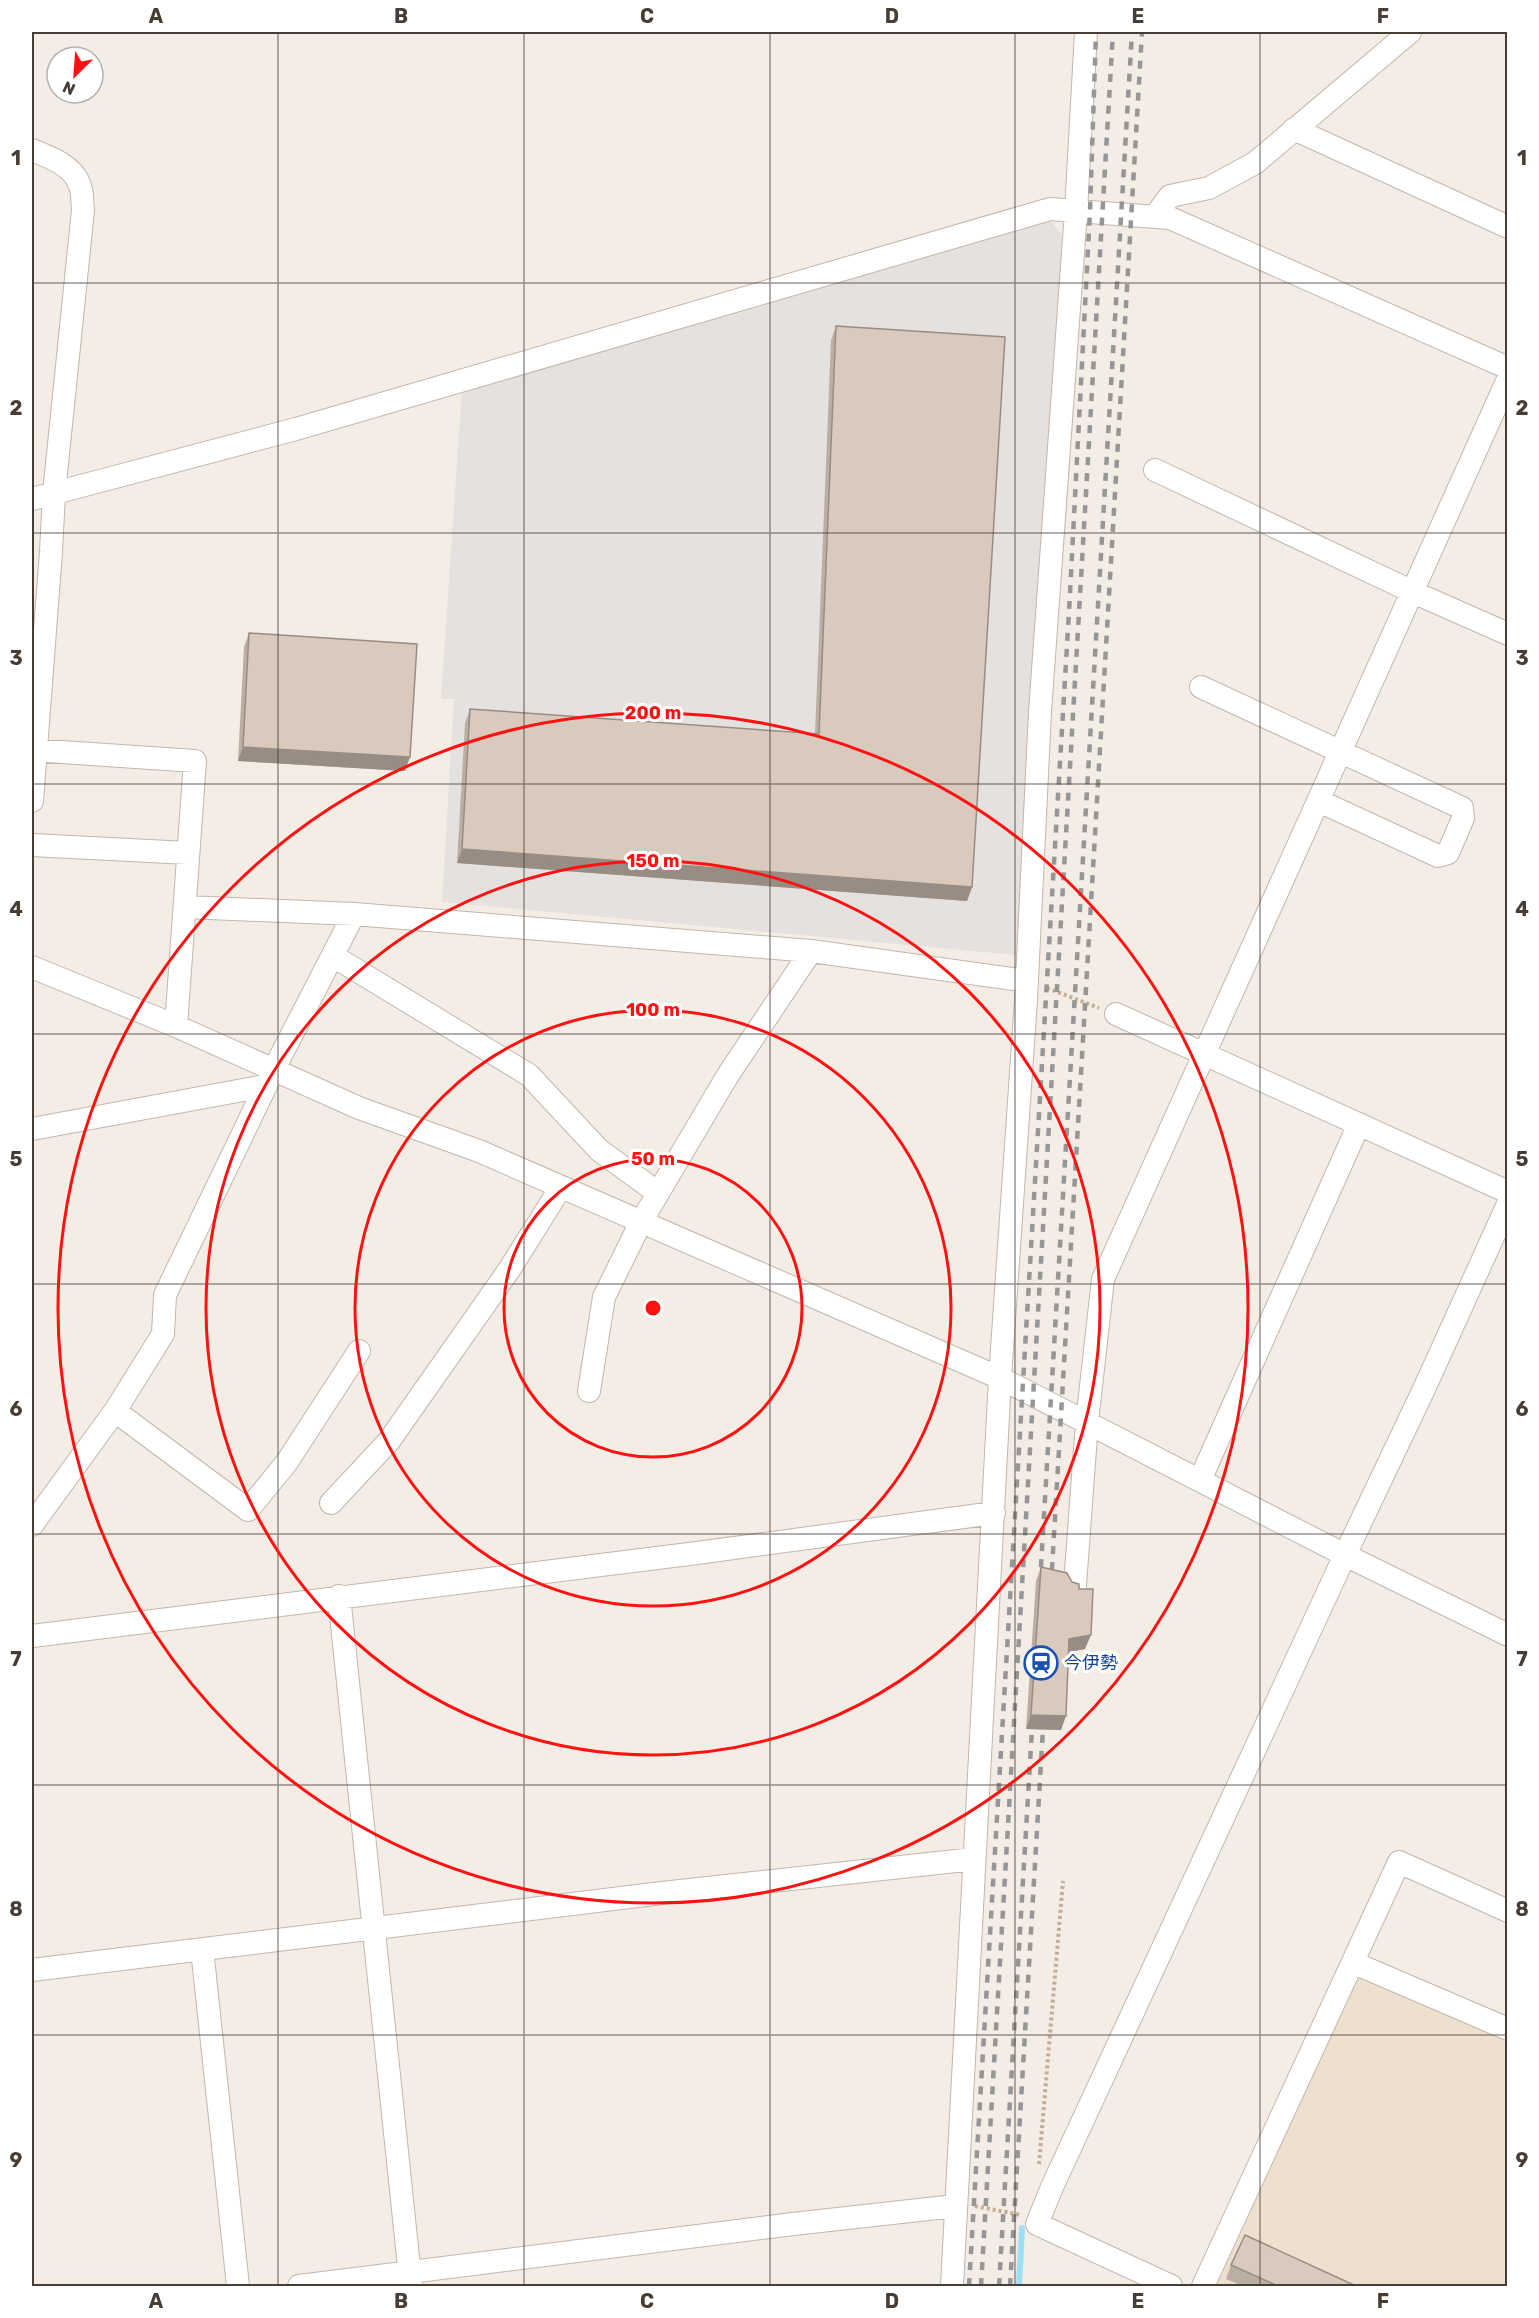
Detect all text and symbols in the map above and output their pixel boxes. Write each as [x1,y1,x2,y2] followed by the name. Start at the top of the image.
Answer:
[149,4,164,28] text: A
[394,4,408,28] text: B
[640,4,654,28] text: C
[885,4,899,28] text: D
[1132,4,1144,28] text: E
[1377,4,1389,28] text: F
[45,45,105,105] north arrow
[60,77,78,99] text: N
[11,146,21,170] text: 1
[1517,146,1527,170] text: 1
[10,396,23,420] text: 2
[1516,396,1529,420] text: 2
[9,646,23,670] text: 3
[1515,646,1529,670] text: 3
[625,702,681,724] text: 200 m
[626,850,680,872] text: 150 m
[9,897,23,921] text: 4
[1515,897,1529,921] text: 4
[626,999,680,1021] text: 100 m
[10,1147,23,1171] text: 5
[1516,1147,1529,1171] text: 5
[631,1148,675,1170] text: 50 m
[643,1298,663,1318] centre of rings
[9,1397,23,1421] text: 6
[1515,1397,1529,1421] text: 6
[1023,1645,1059,1681] station icon: 今伊勢
[10,1647,22,1671] text: 7
[1516,1647,1528,1671] text: 7
[1064,1652,1118,1674] place label: 今伊勢
[9,1897,23,1921] text: 8
[1515,1897,1529,1921] text: 8
[10,2148,23,2172] text: 9
[1516,2148,1529,2172] text: 9
[149,2289,164,2313] text: A
[394,2289,408,2313] text: B
[640,2289,654,2313] text: C
[885,2289,899,2313] text: D
[1132,2289,1144,2313] text: E
[1377,2289,1389,2313] text: F

